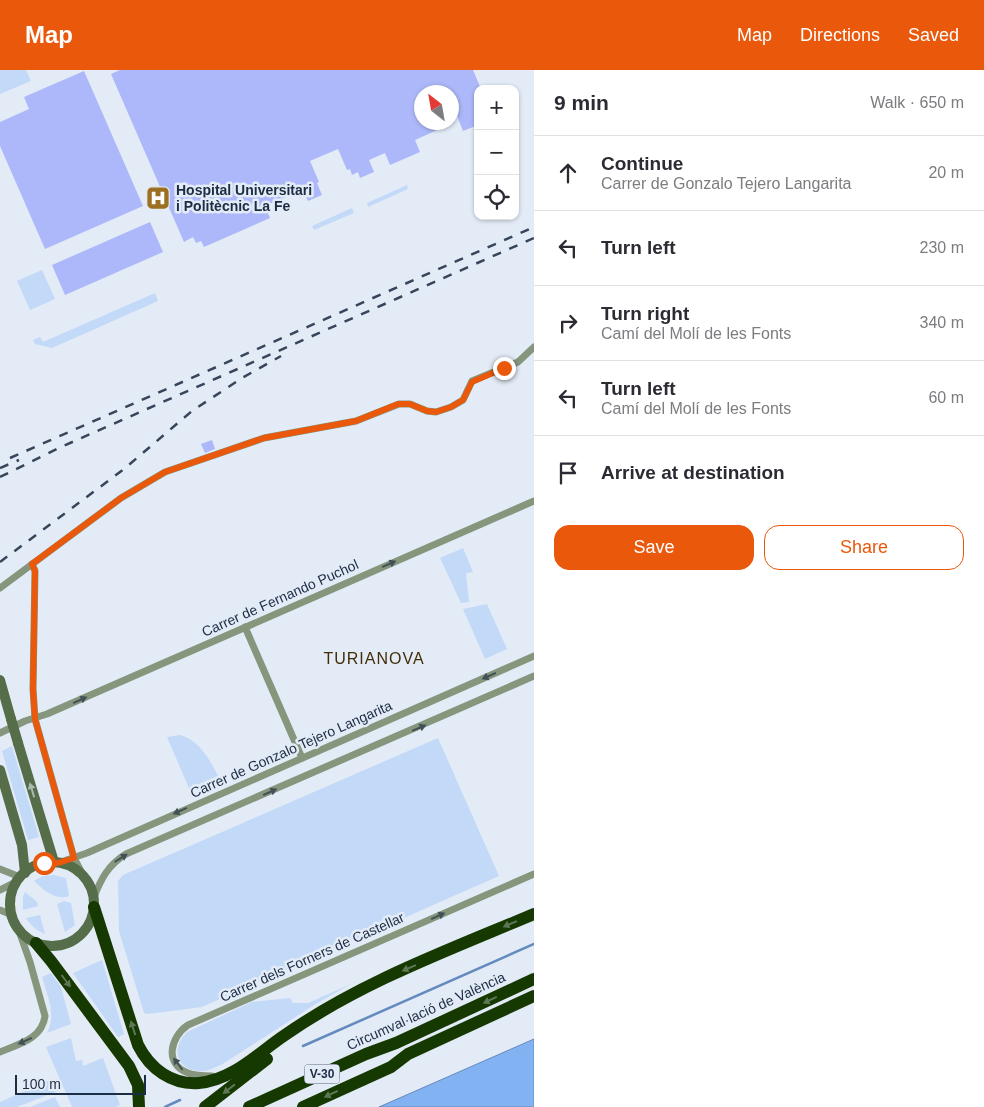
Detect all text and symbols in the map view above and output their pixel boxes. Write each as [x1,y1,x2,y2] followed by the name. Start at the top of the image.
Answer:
[25,21,73,48] text: Map
[737,25,772,45] text: Map
[800,25,880,45] text: Directions
[908,25,959,45] text: Saved
[414,85,459,130] north arrow
[474,85,519,220] map controls
[474,85,519,130] button: +
[554,91,609,114] text: 9 min
[870,94,964,111] text: Walk · 650 m
[474,130,519,175] button: −
[601,153,683,174] text: Continue
[554,159,582,187] icon: ahead
[928,164,964,181] text: 20 m
[474,175,519,220] button: locate
[601,175,852,192] text: Carrer de Gonzalo Tejero Langarita
[176,182,312,214] place label: Hospital Universitari i Politècnic La Fe
[145,185,171,211] hospital icon: Hospital Universitari i Politècnic La Fe
[554,234,582,262] icon: left
[601,237,676,258] text: Turn left
[920,239,964,256] text: 230 m
[601,303,689,324] text: Turn right
[554,309,582,337] icon: right
[920,314,964,331] text: 340 m
[601,325,791,342] text: Camí del Molí de les Fonts
[493,357,516,380] route end
[601,378,676,399] text: Turn left
[554,384,582,412] icon: left
[928,389,964,406] text: 60 m
[601,400,791,417] text: Camí del Molí de les Fonts
[554,459,582,487] icon: arrive
[601,462,785,483] text: Arrive at destination
[554,525,754,570] button: Save
[764,525,964,570] button: Share
[199,556,361,640] street label: Carrer de Fernando Puchol
[382,560,396,568] one-way arrow
[323,650,425,667] district label: TURIANOVA
[482,673,496,681] one-way arrow
[73,695,87,703] one-way arrow
[188,697,395,801] street label: Carrer de Gonzalo Tejero Langarita
[412,723,426,731] one-way arrow
[27,782,35,797] one-way arrow
[263,788,277,796] one-way arrow
[173,808,187,816] one-way arrow
[33,852,56,875] route start
[114,853,128,863] one-way arrow
[217,909,407,1005] street label: Carrer dels Forners de Castellar
[431,911,445,919] one-way arrow
[502,920,517,928] one-way arrow
[402,964,416,972] one-way arrow
[344,969,508,1053] street label: Circumval·lació de València
[61,974,71,988] one-way arrow
[483,996,497,1004] one-way arrow
[129,1020,137,1035] one-way arrow
[18,1037,32,1045] one-way arrow
[173,1058,184,1071] one-way arrow
[304,1064,340,1084] road number: V-30
[15,1072,146,1095] scale bar
[22,1076,61,1092] text: 100 m
[223,1084,236,1095] one-way arrow
[324,1091,338,1099] one-way arrow

